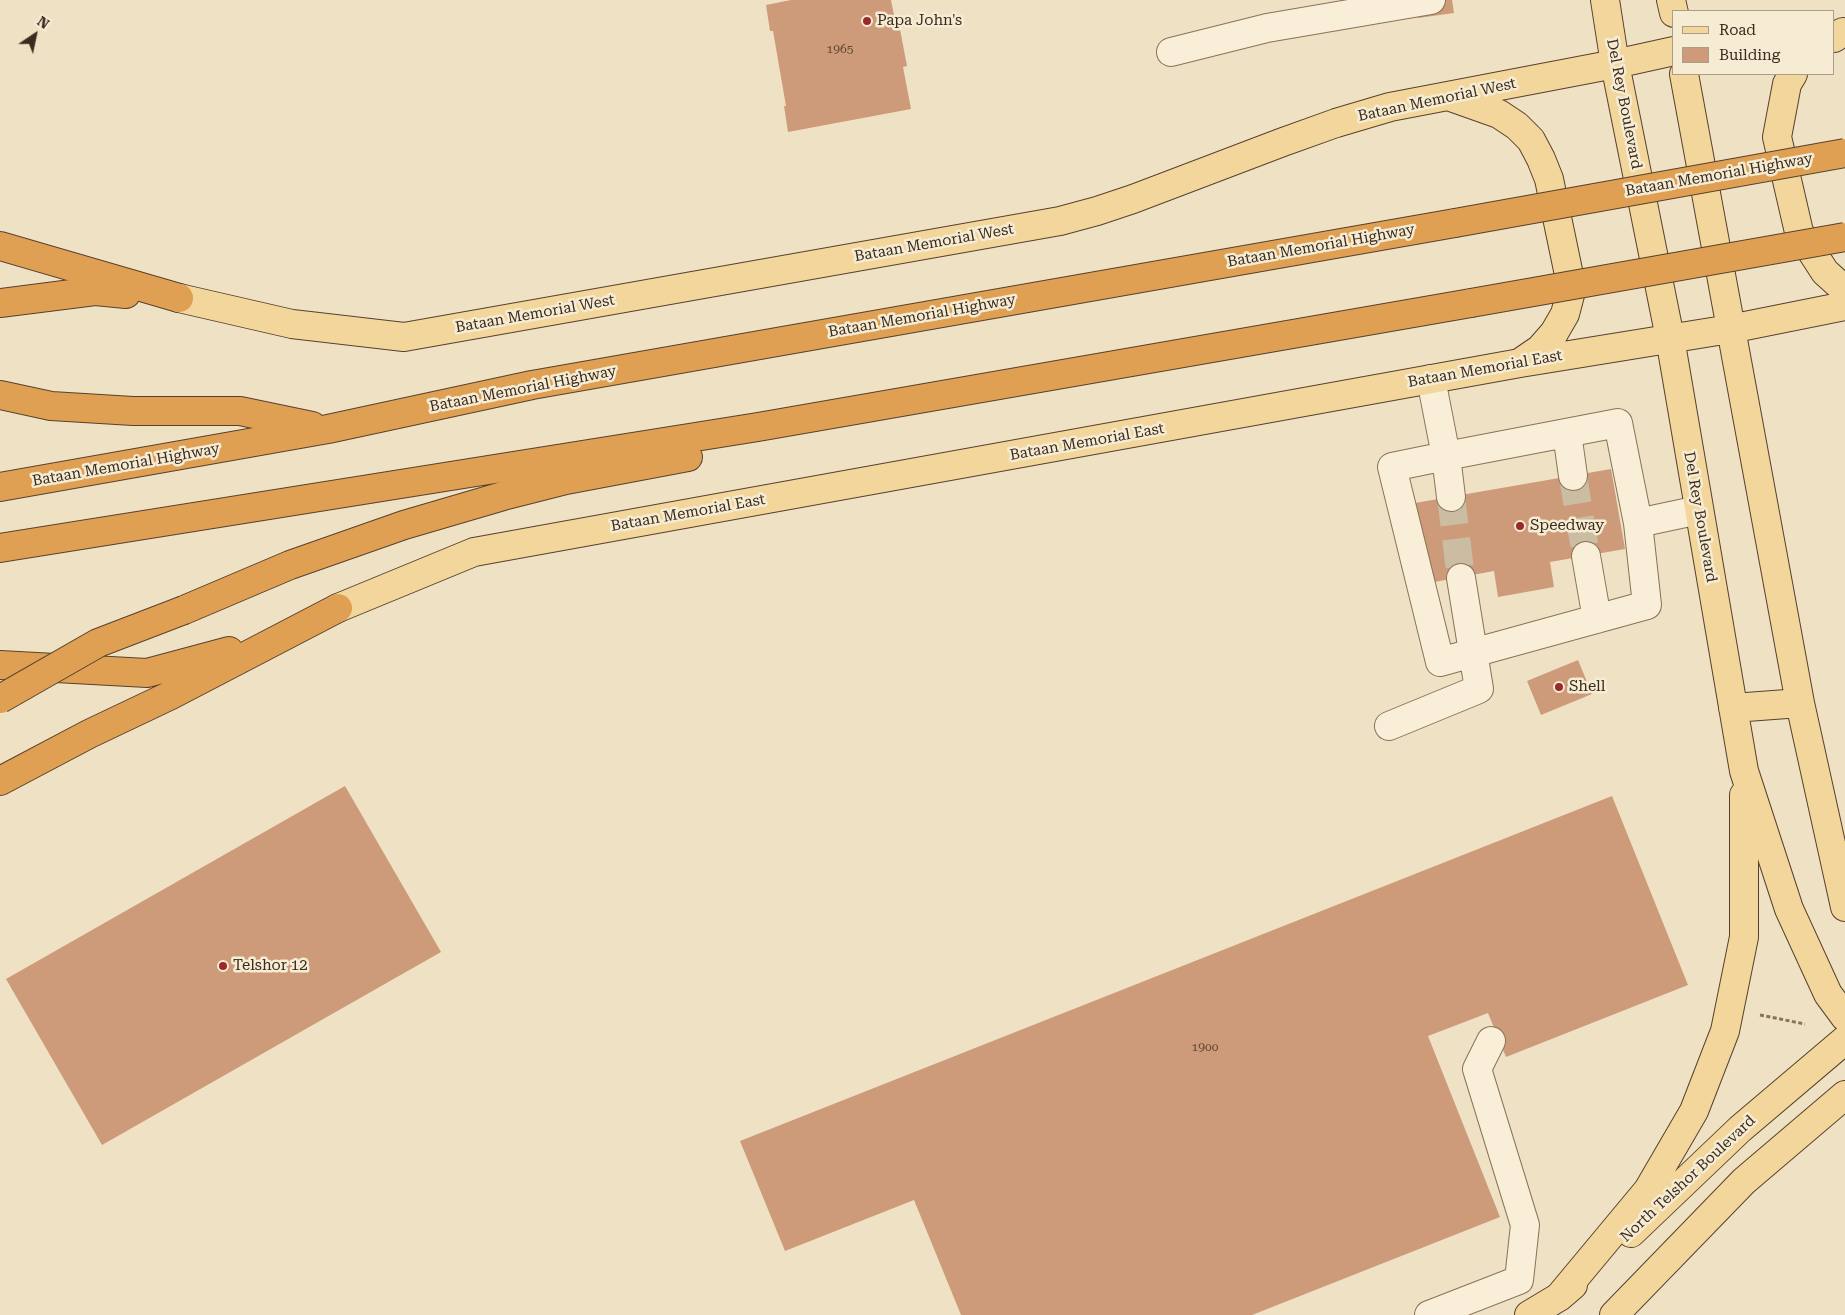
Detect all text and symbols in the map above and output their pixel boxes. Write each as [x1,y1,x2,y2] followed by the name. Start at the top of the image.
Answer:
[10,10,60,60] north arrow
[1672,10,1835,75] legend
[877,12,962,30] place label: Papa John's
[34,13,52,32] text: N
[861,15,873,27] marker: Papa John's
[1719,21,1756,39] text: Road
[1603,37,1645,171] street label: Del Rey Boulevard
[827,42,853,56] house number: 1965
[1719,46,1780,64] text: Building
[1356,74,1518,126] street label: Bataan Memorial West
[1624,150,1814,200] street label: Bataan Memorial Highway
[853,220,1015,266] street label: Bataan Memorial West
[1226,221,1416,271] street label: Bataan Memorial Highway
[454,291,616,337] street label: Bataan Memorial West
[827,291,1017,341] street label: Bataan Memorial Highway
[1406,347,1564,391] street label: Bataan Memorial East
[428,362,618,416] street label: Bataan Memorial Highway
[1008,420,1166,464] street label: Bataan Memorial East
[31,440,221,490] street label: Bataan Memorial Highway
[1680,450,1720,584] street label: Del Rey Boulevard
[609,491,767,535] street label: Bataan Memorial East
[1530,517,1604,535] place label: Speedway
[1514,520,1526,532] marker: Speedway
[1569,678,1605,696] place label: Shell
[1553,681,1565,693] marker: Shell
[233,957,308,975] place label: Telshor 12
[217,960,229,972] marker: Telshor 12
[1192,1040,1218,1054] house number: 1900
[1617,1112,1759,1246] street label: North Telshor Boulevard

